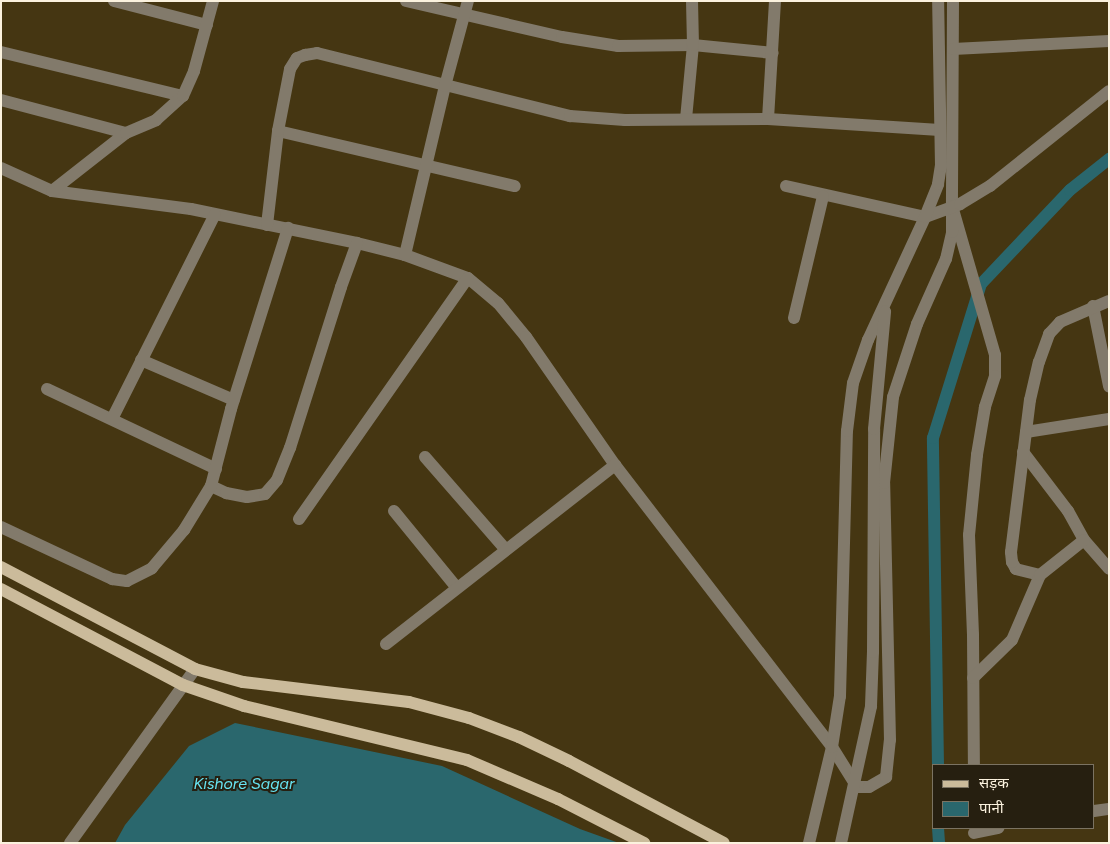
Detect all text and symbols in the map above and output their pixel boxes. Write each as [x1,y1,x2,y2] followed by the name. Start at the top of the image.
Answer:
[932,764,1095,829] legend
[194,774,294,794] water label: Kishore Sagar
[979,774,1009,792] text: सड़क
[979,799,1004,817] text: पानी

